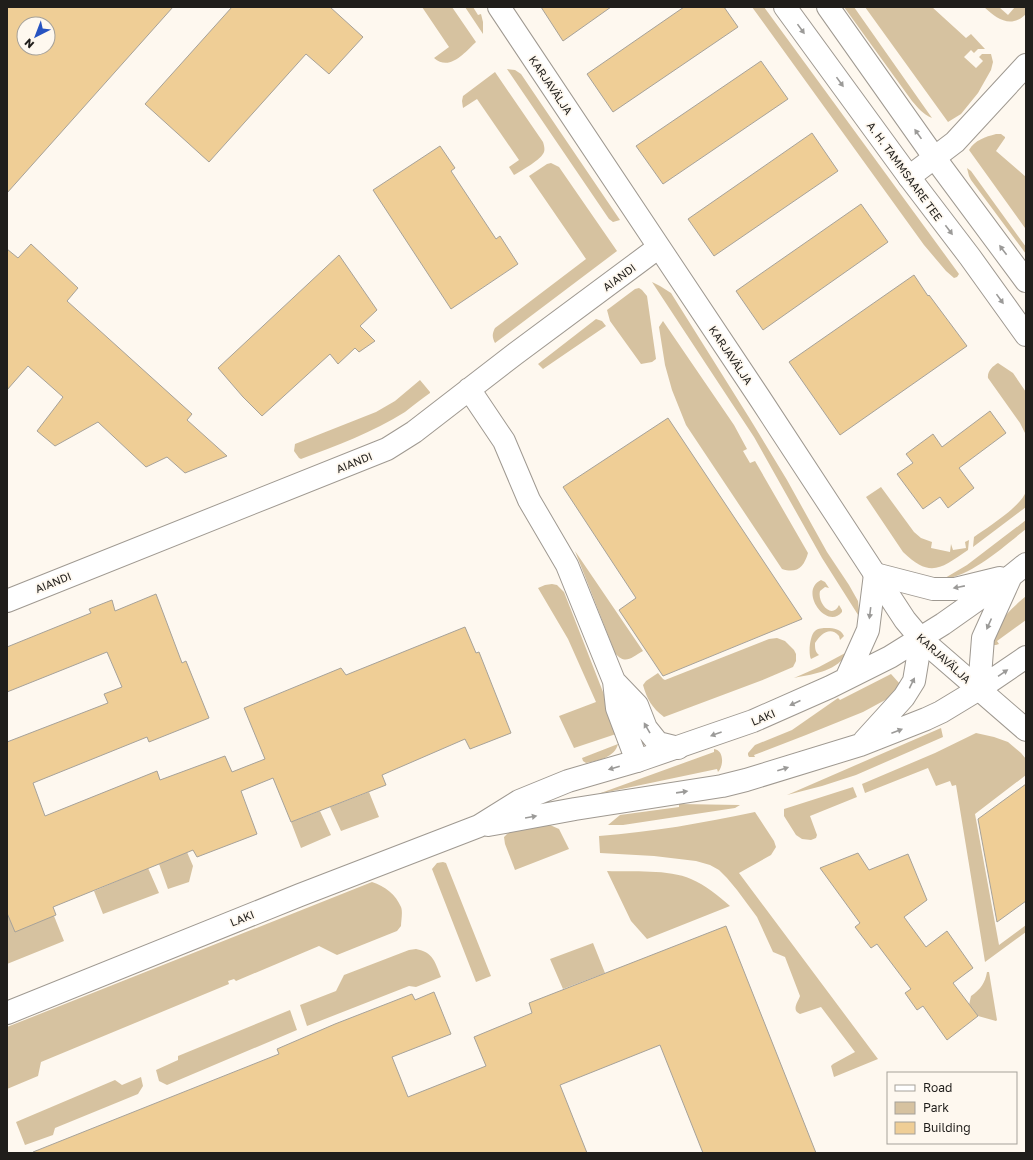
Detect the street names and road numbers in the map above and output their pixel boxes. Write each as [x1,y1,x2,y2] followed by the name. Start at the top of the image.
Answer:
[527,53,576,117] street label: KARJAVÄLJA
[865,119,945,223] street label: A. H. TAMMSAARE TEE
[600,261,638,293] street label: AIANDI
[707,323,756,387] street label: KARJAVÄLJA
[334,449,374,475] street label: AIANDI
[33,569,73,595] street label: AIANDI
[914,630,974,686] street label: KARJAVÄLJA
[749,706,777,728] street label: LAKI
[228,907,256,929] street label: LAKI

